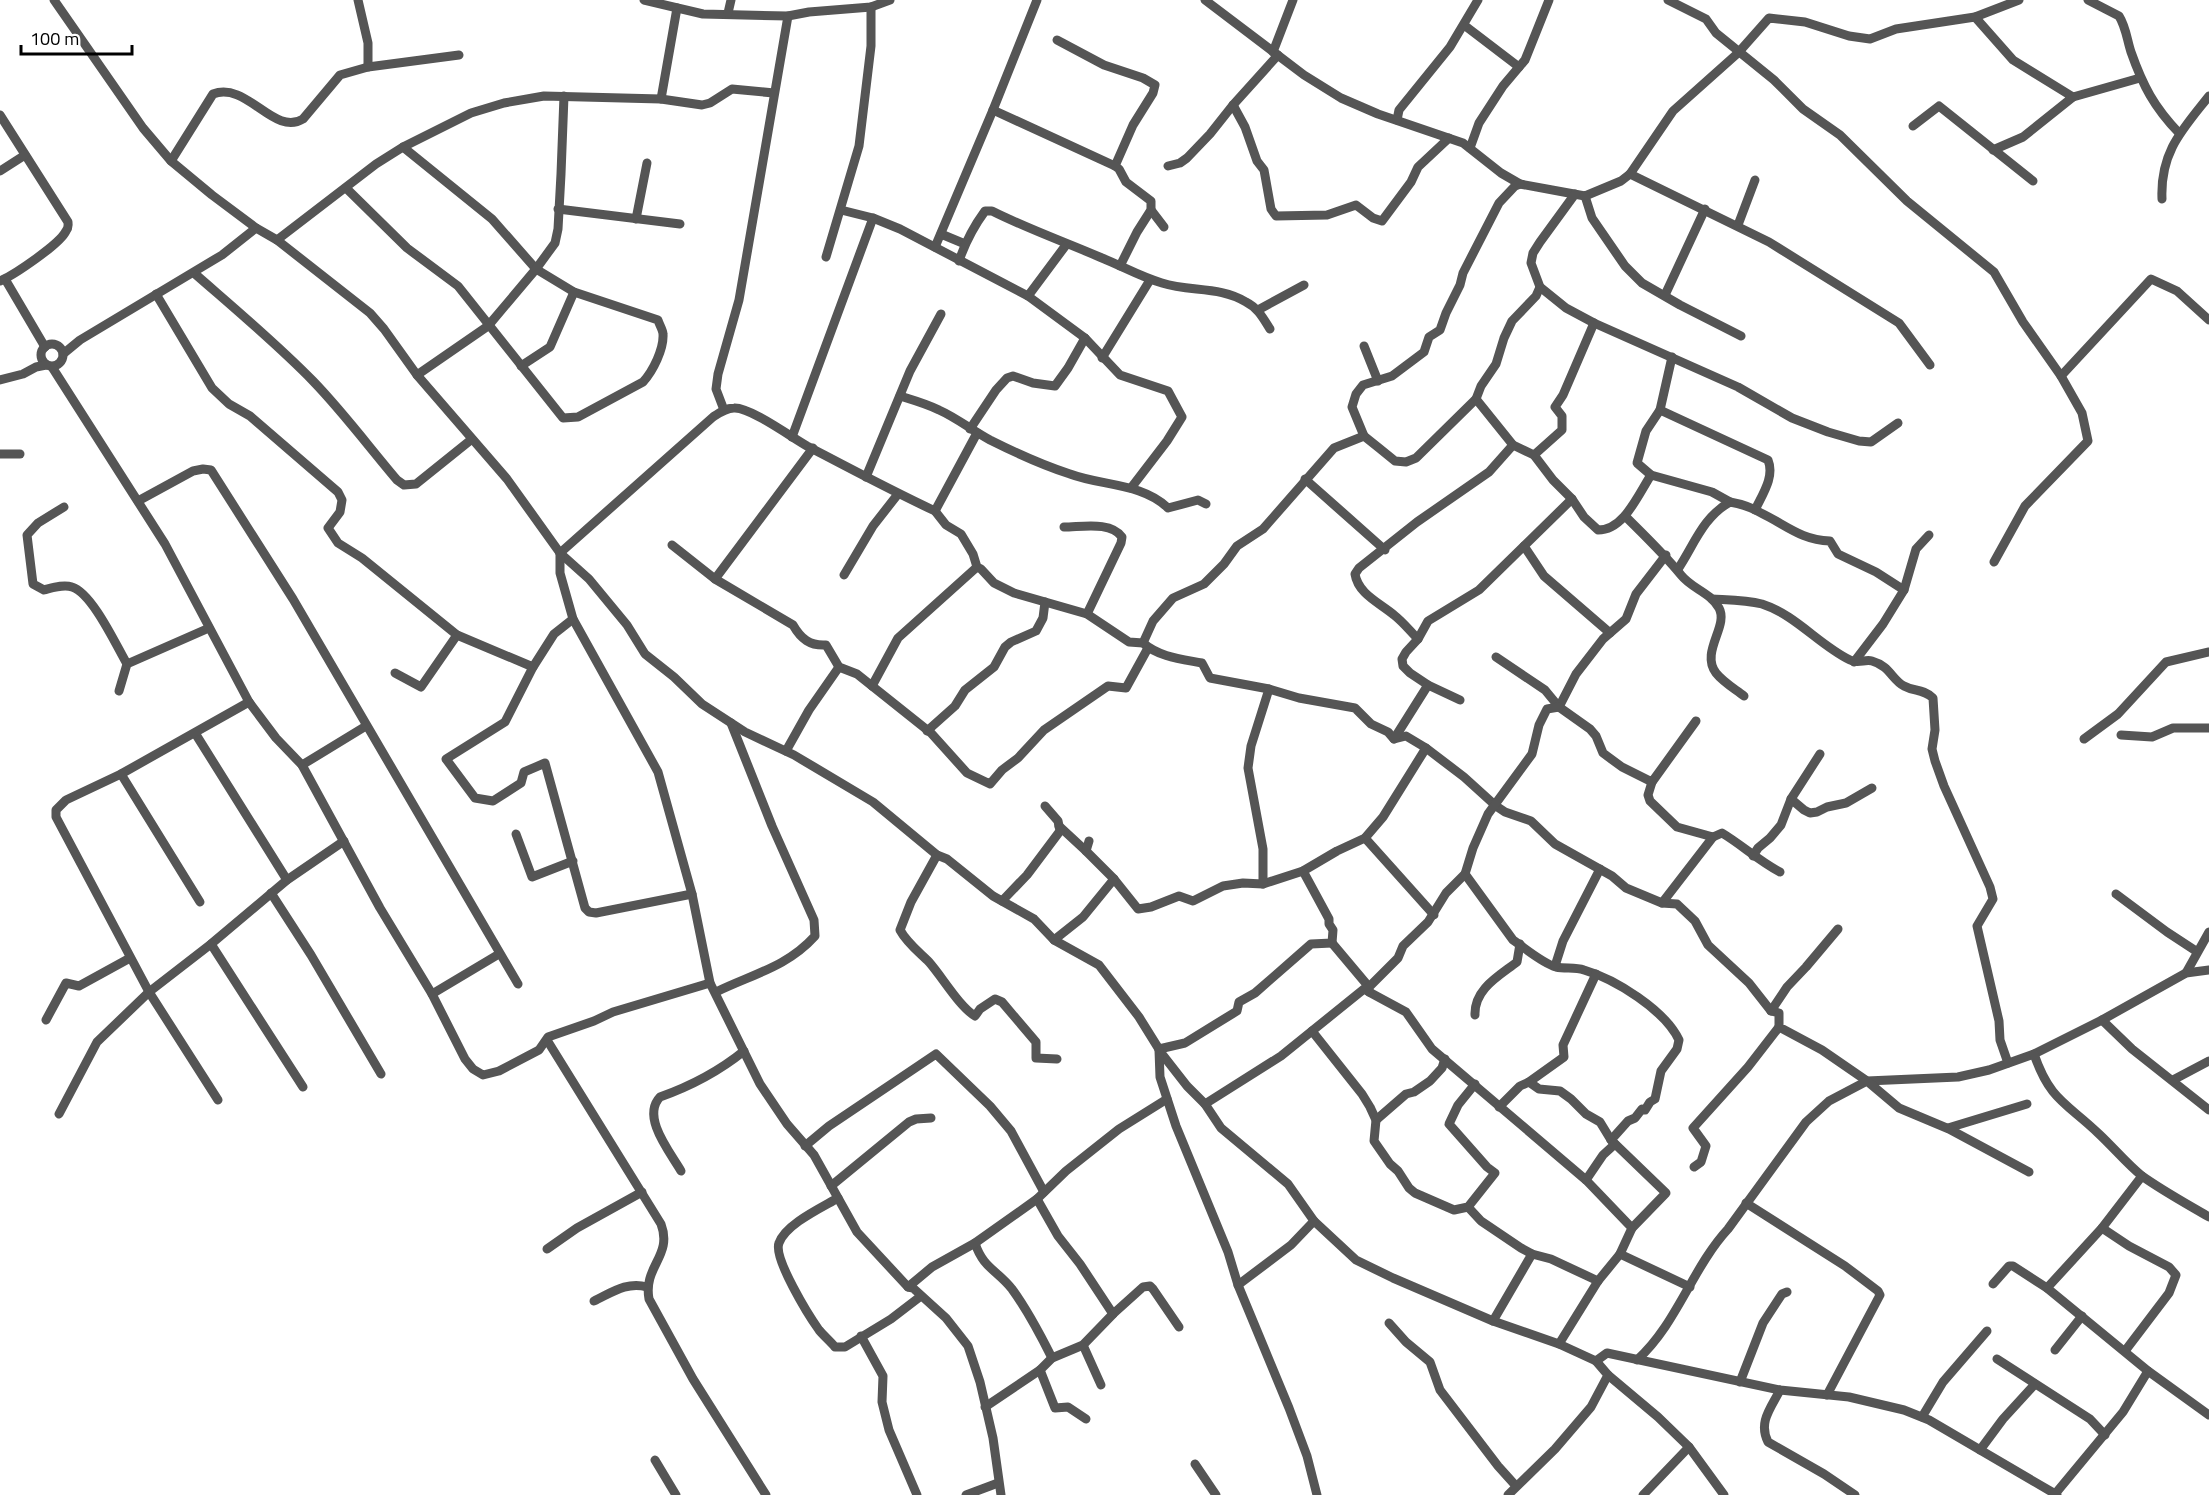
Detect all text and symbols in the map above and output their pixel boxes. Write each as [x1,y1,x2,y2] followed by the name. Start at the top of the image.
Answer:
[21,18,132,56] scale bar
[30,25,79,52] text: 100 m

